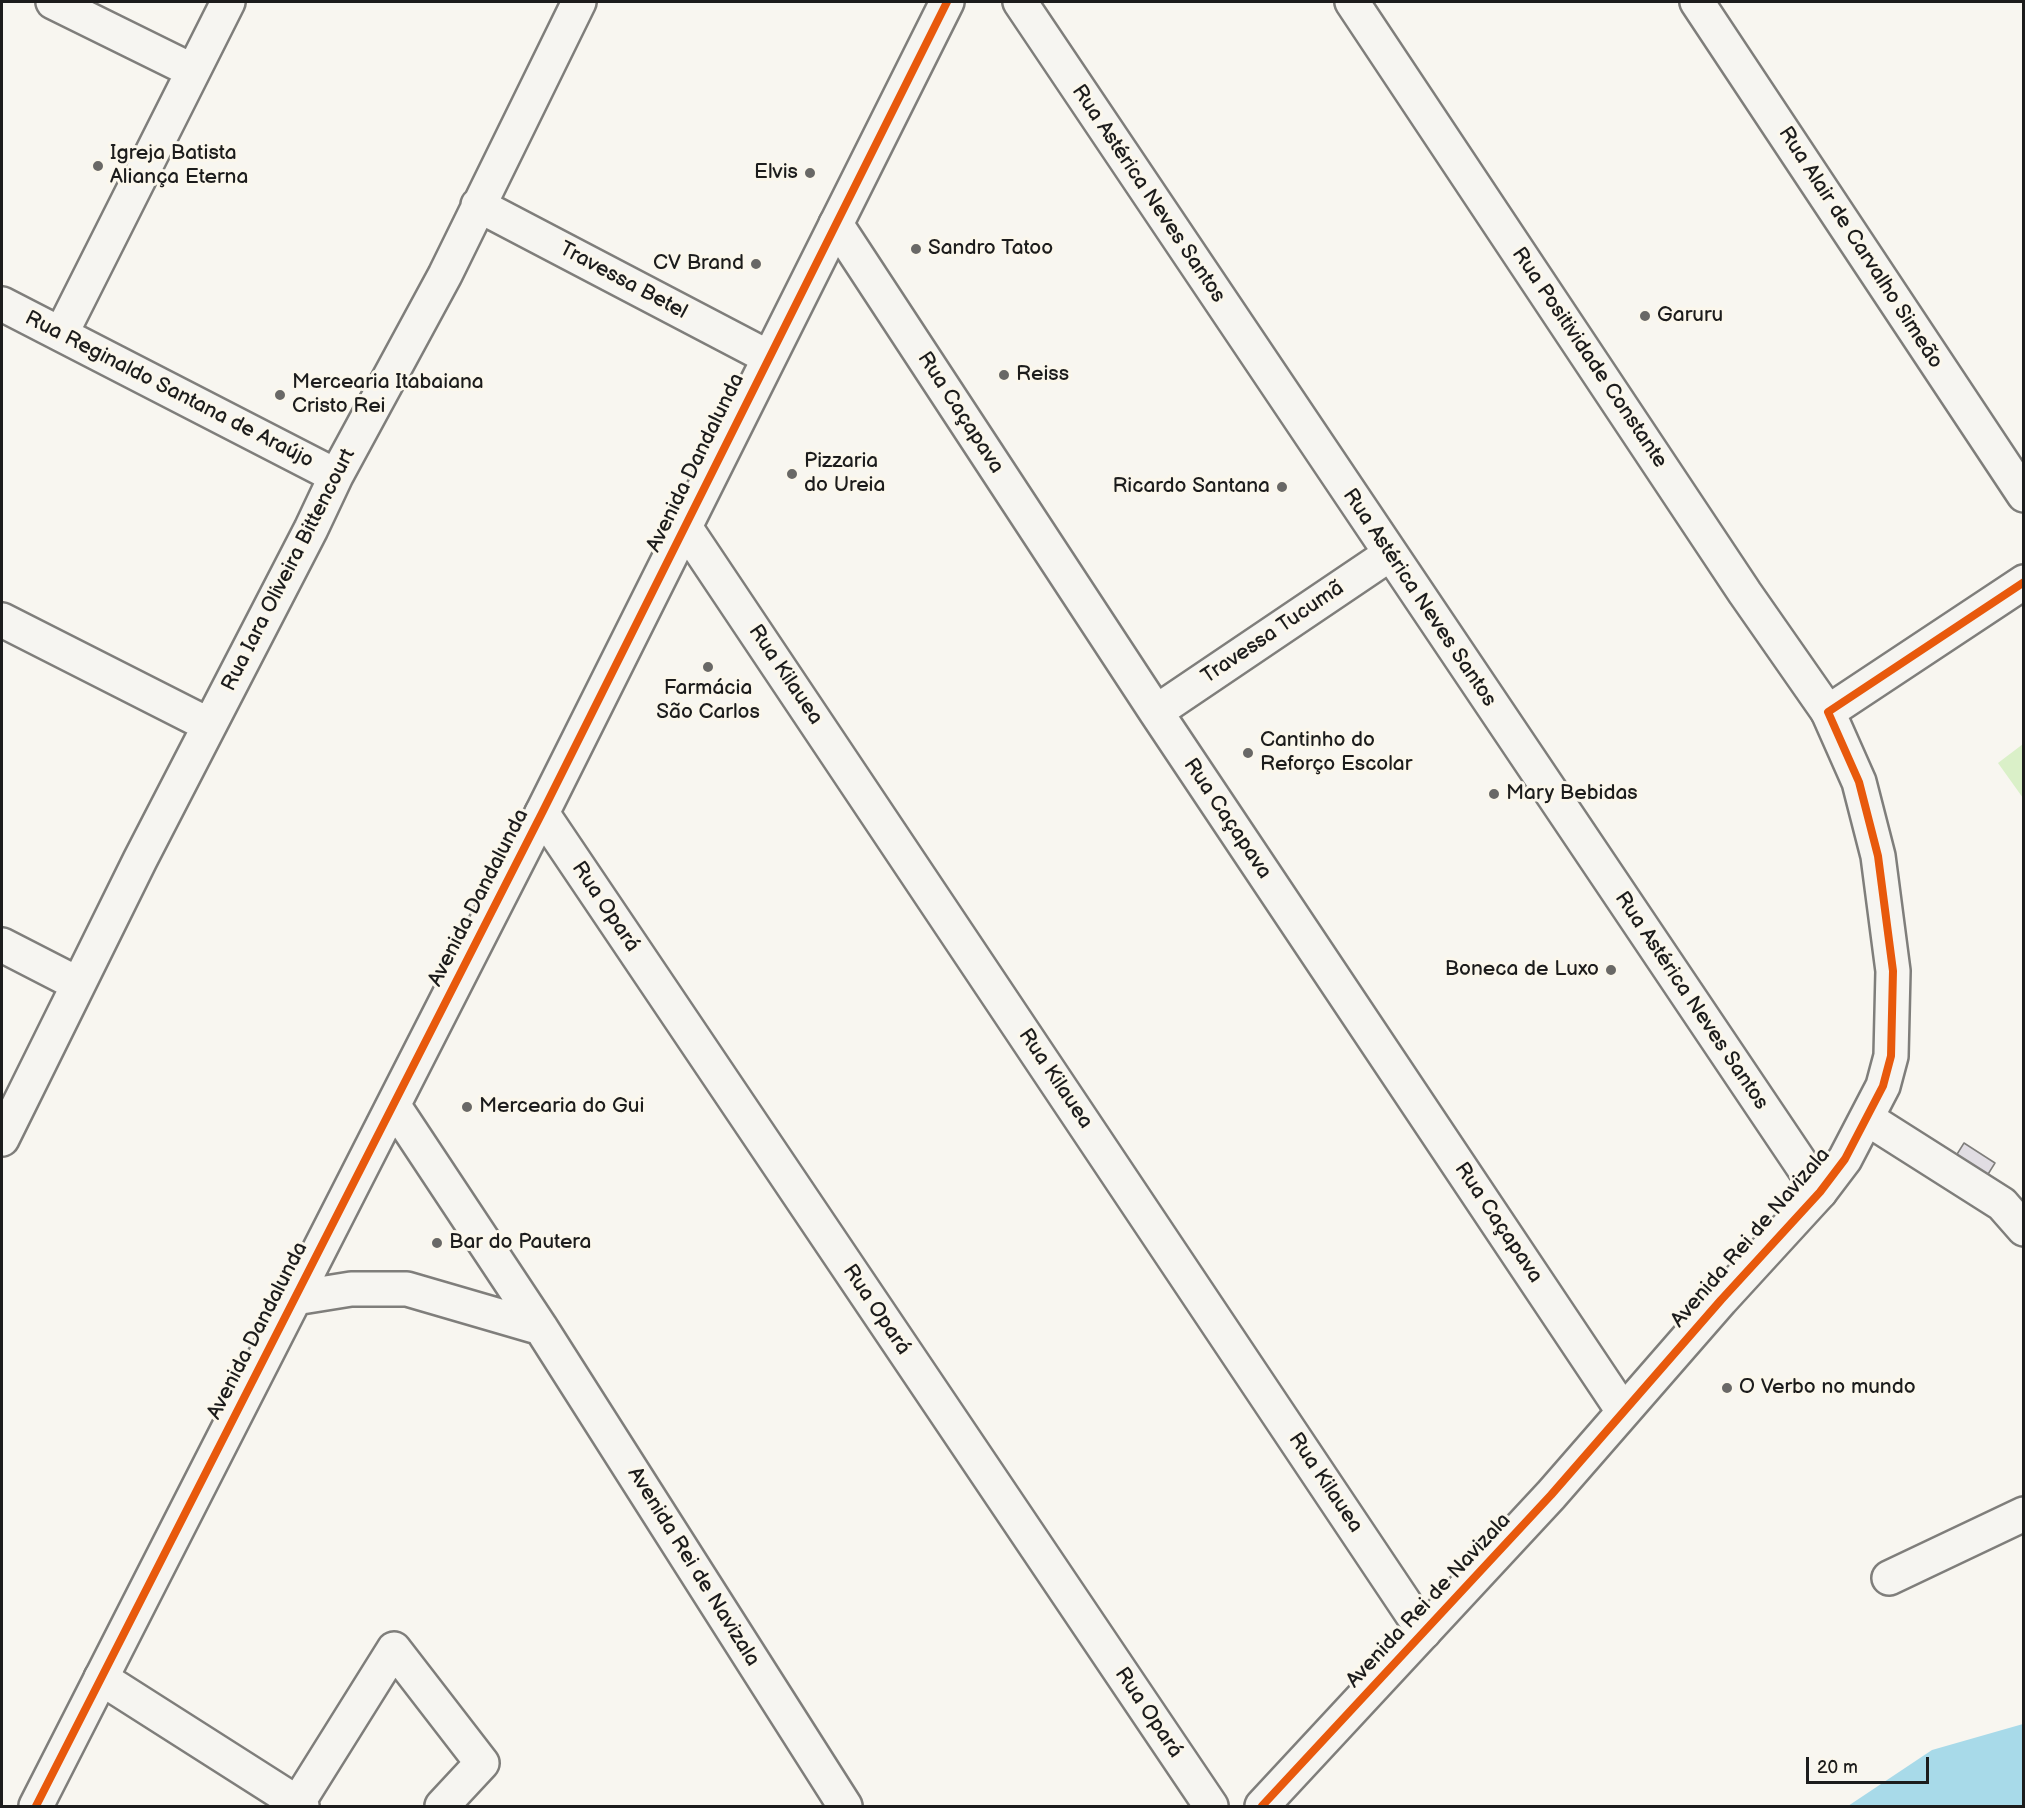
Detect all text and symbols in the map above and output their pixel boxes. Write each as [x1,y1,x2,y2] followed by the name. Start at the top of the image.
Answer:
[1066,80,1230,308] street label: Rua Astérica Neves Santos
[1772,122,1948,374] street label: Rua Alair de Carvalho Simeão
[110,141,248,191] place label: Igreja Batista Aliança Eterna
[91,159,105,173] marker: Igreja Batista Aliança Eterna
[754,160,798,186] place label: Elvis
[803,166,817,180] marker: Elvis
[928,236,1053,262] place label: Sandro Tatoo
[555,237,691,325] street label: Travessa Betel
[909,242,923,256] marker: Sandro Tatoo
[1506,243,1672,473] street label: Rua Positividade Constante
[653,251,744,277] place label: CV Brand
[749,257,763,271] marker: CV Brand
[1657,303,1723,329] place label: Garuru
[20,306,318,474] street label: Rua Reginaldo Santana de Araújo
[1638,309,1652,323] marker: Garuru
[911,347,1009,479] street label: Rua Caçapava
[1016,362,1069,388] place label: Reiss
[997,368,1011,382] marker: Reiss
[292,370,484,420] place label: Mercearia Itabaiana Cristo Rei
[642,370,750,556] street label: Avenida Dandalunda
[273,388,287,402] marker: Mercearia Itabaiana Cristo Rei
[217,445,361,695] street label: Rua Iara Oliveira Bittencourt
[804,449,885,499] place label: Pizzaria do Ureia
[785,467,799,481] marker: Pizzaria do Ureia
[1112,474,1270,500] place label: Ricardo Santana
[1275,480,1289,494] marker: Ricardo Santana
[1337,484,1501,712] street label: Rua Astérica Neves Santos
[1197,576,1349,690] street label: Travessa Tucumã
[742,620,828,730] street label: Rua Kilauea
[701,660,715,674] marker: Farmácia São Carlos
[656,676,760,726] place label: Farmácia São Carlos
[1260,728,1412,778] place label: Cantinho do Reforço Escolar
[1241,746,1255,760] marker: Cantinho do Reforço Escolar
[1177,754,1277,884] street label: Rua Caçapava
[1506,781,1638,807] place label: Mary Bebidas
[1487,787,1501,801] marker: Mary Bebidas
[423,805,535,991] street label: Avenida Dandalunda
[566,857,644,957] street label: Rua Opará
[1609,887,1773,1115] street label: Rua Astérica Neves Santos
[1445,957,1599,983] place label: Boneca de Luxo
[1604,963,1618,977] marker: Boneca de Luxo
[1012,1024,1098,1134] street label: Rua Kilauea
[479,1094,644,1120] place label: Mercearia do Gui
[460,1100,474,1114] marker: Mercearia do Gui
[1666,1143,1836,1333] street label: Avenida Rei de Navizala
[1448,1158,1548,1288] street label: Rua Caçapava
[449,1230,591,1256] place label: Bar do Pautera
[430,1236,444,1250] marker: Bar do Pautera
[202,1238,314,1424] street label: Avenida Dandalunda
[837,1260,915,1360] street label: Rua Opará
[1739,1375,1916,1401] place label: O Verbo no mundo
[1720,1381,1734,1395] marker: O Verbo no mundo
[1282,1428,1368,1538] street label: Rua Kilauea
[621,1463,765,1671] street label: Avenida Rei de Navizala
[1341,1508,1517,1694] street label: Avenida Rei de Navizala
[1109,1663,1187,1763] street label: Rua Opará
[1809,1745,1932,1783] scale bar
[1817,1757,1858,1778] text: 20 m

